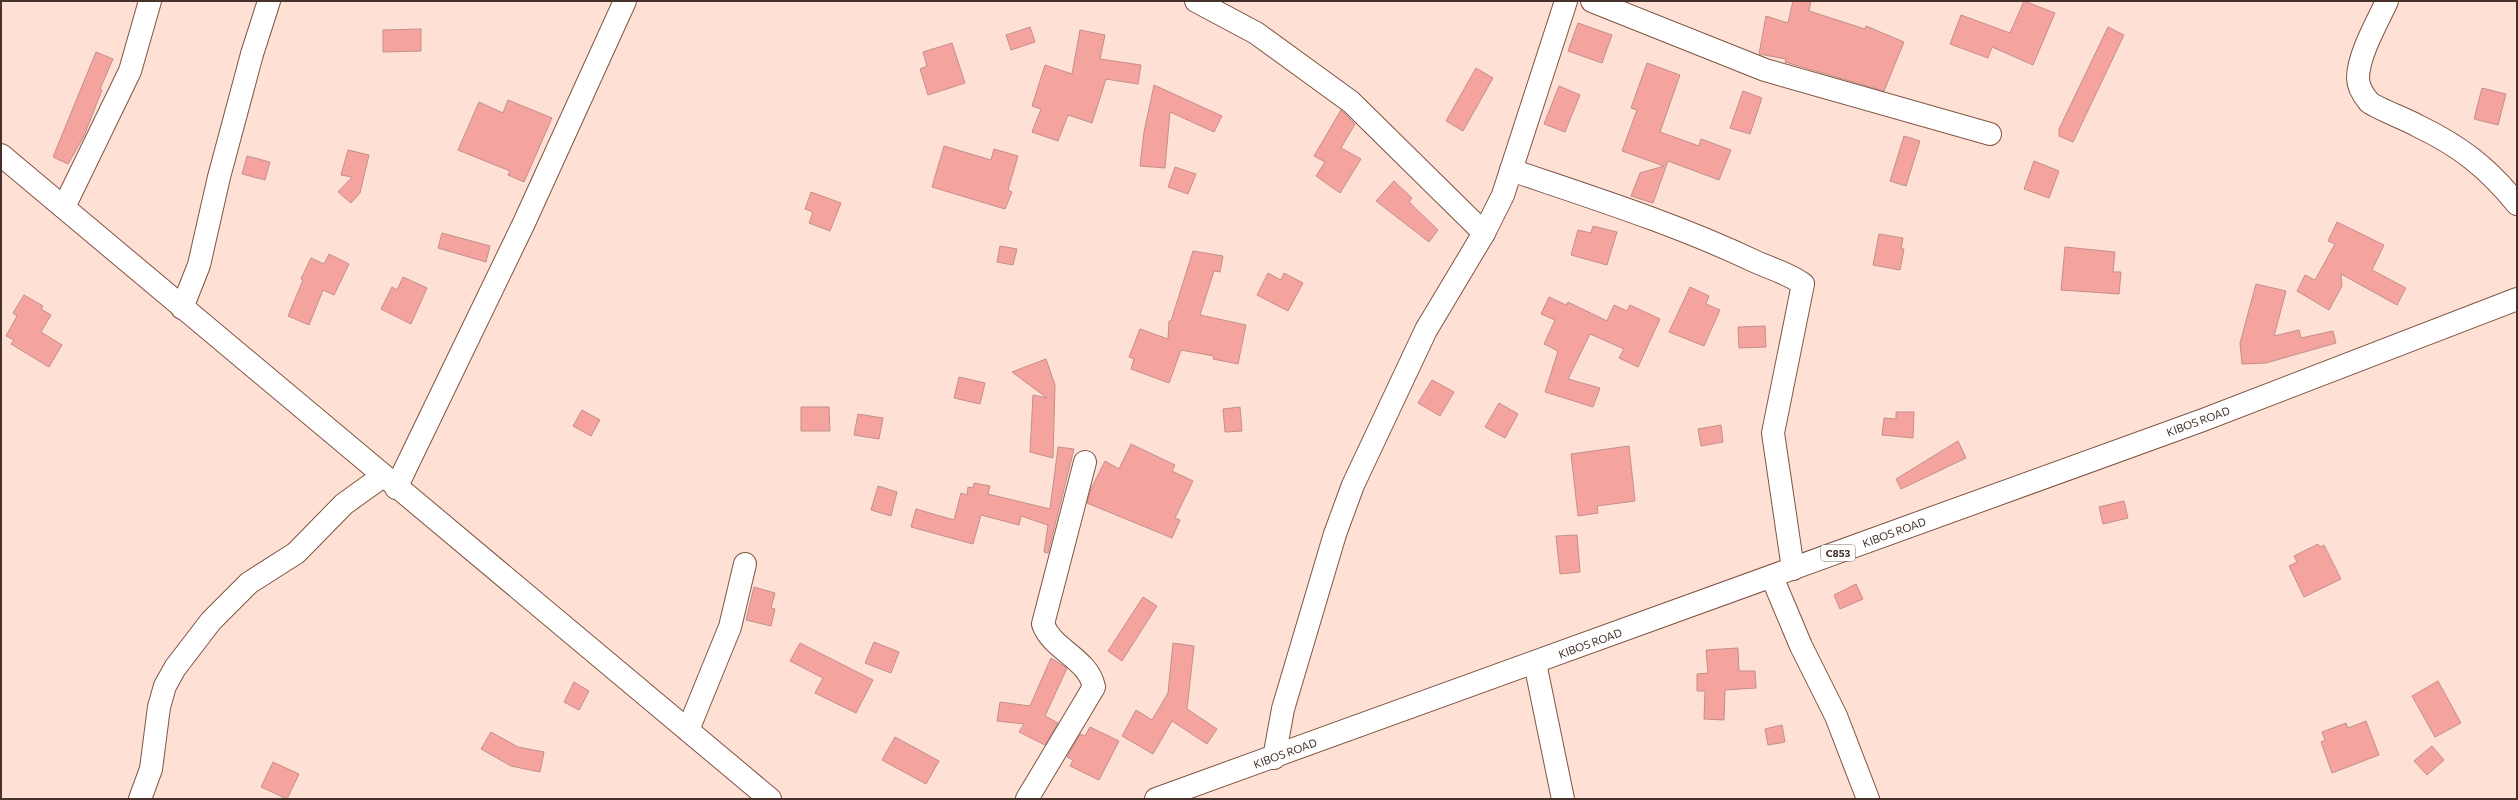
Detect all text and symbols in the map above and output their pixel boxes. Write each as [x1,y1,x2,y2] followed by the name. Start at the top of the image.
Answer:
[2164,403,2232,439] street label: KIBOS ROAD
[1860,514,1928,550] street label: KIBOS ROAD
[1821,545,1855,561] road number: C853
[1556,625,1624,661] street label: KIBOS ROAD
[1251,735,1319,771] street label: KIBOS ROAD

